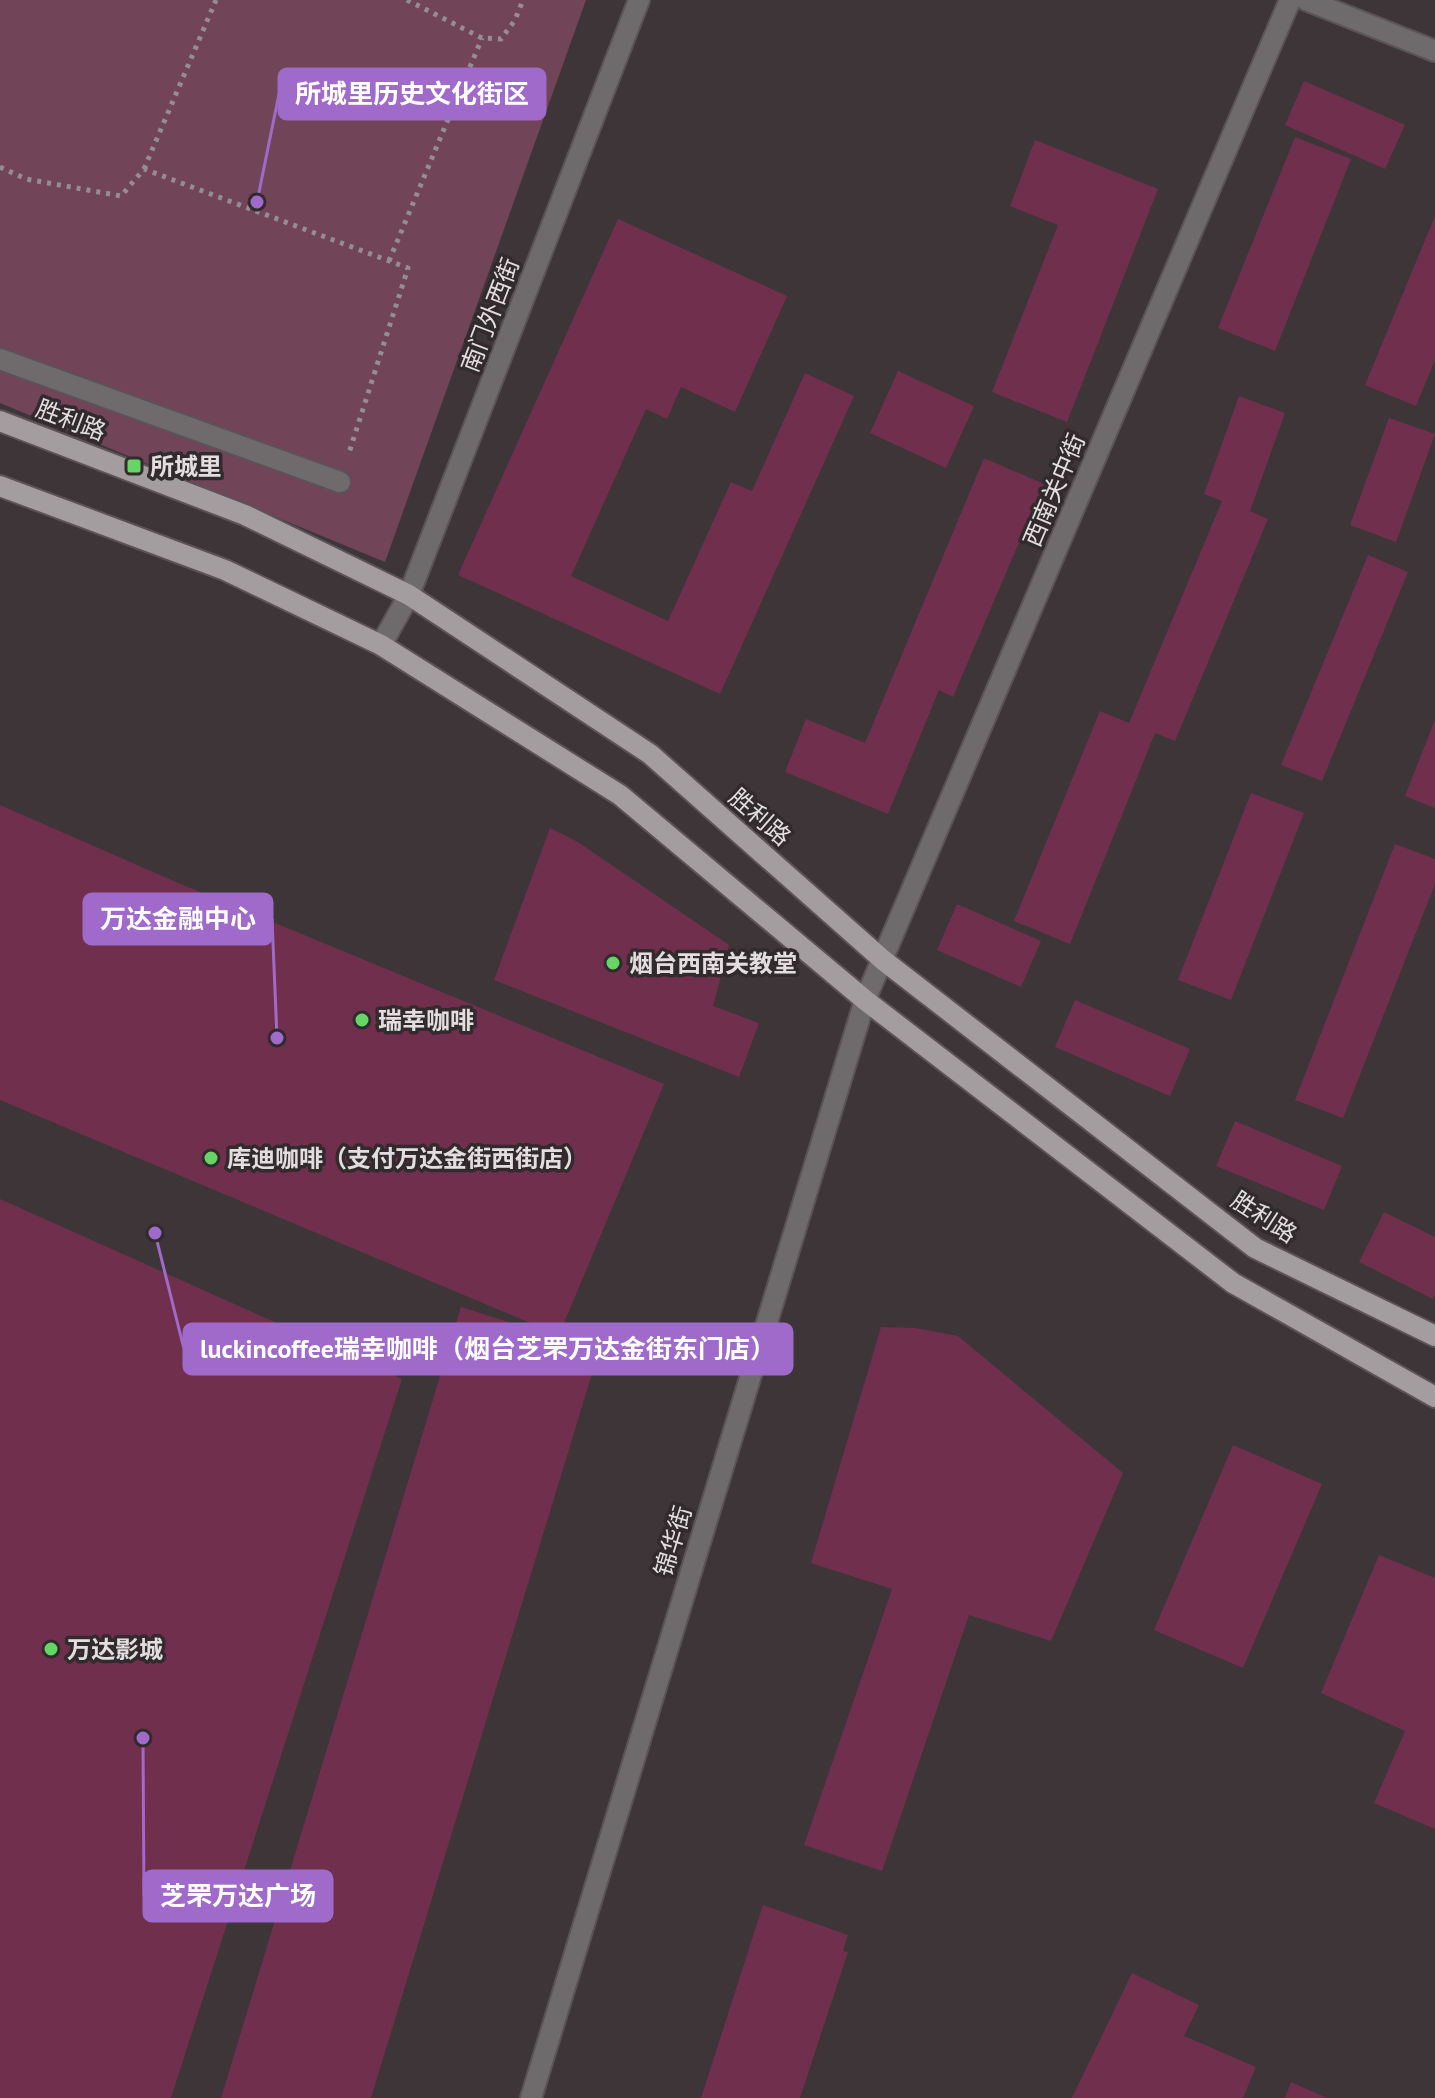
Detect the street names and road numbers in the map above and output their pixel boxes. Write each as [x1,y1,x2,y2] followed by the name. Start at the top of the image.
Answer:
[454,253,526,377] street label: 南门外西街
[32,393,110,447] street label: 胜利路
[1016,429,1092,551] street label: 西南关中街
[723,782,797,852] street label: 胜利路
[1225,1184,1303,1250] street label: 胜利路
[648,1502,698,1580] street label: 锦华街

